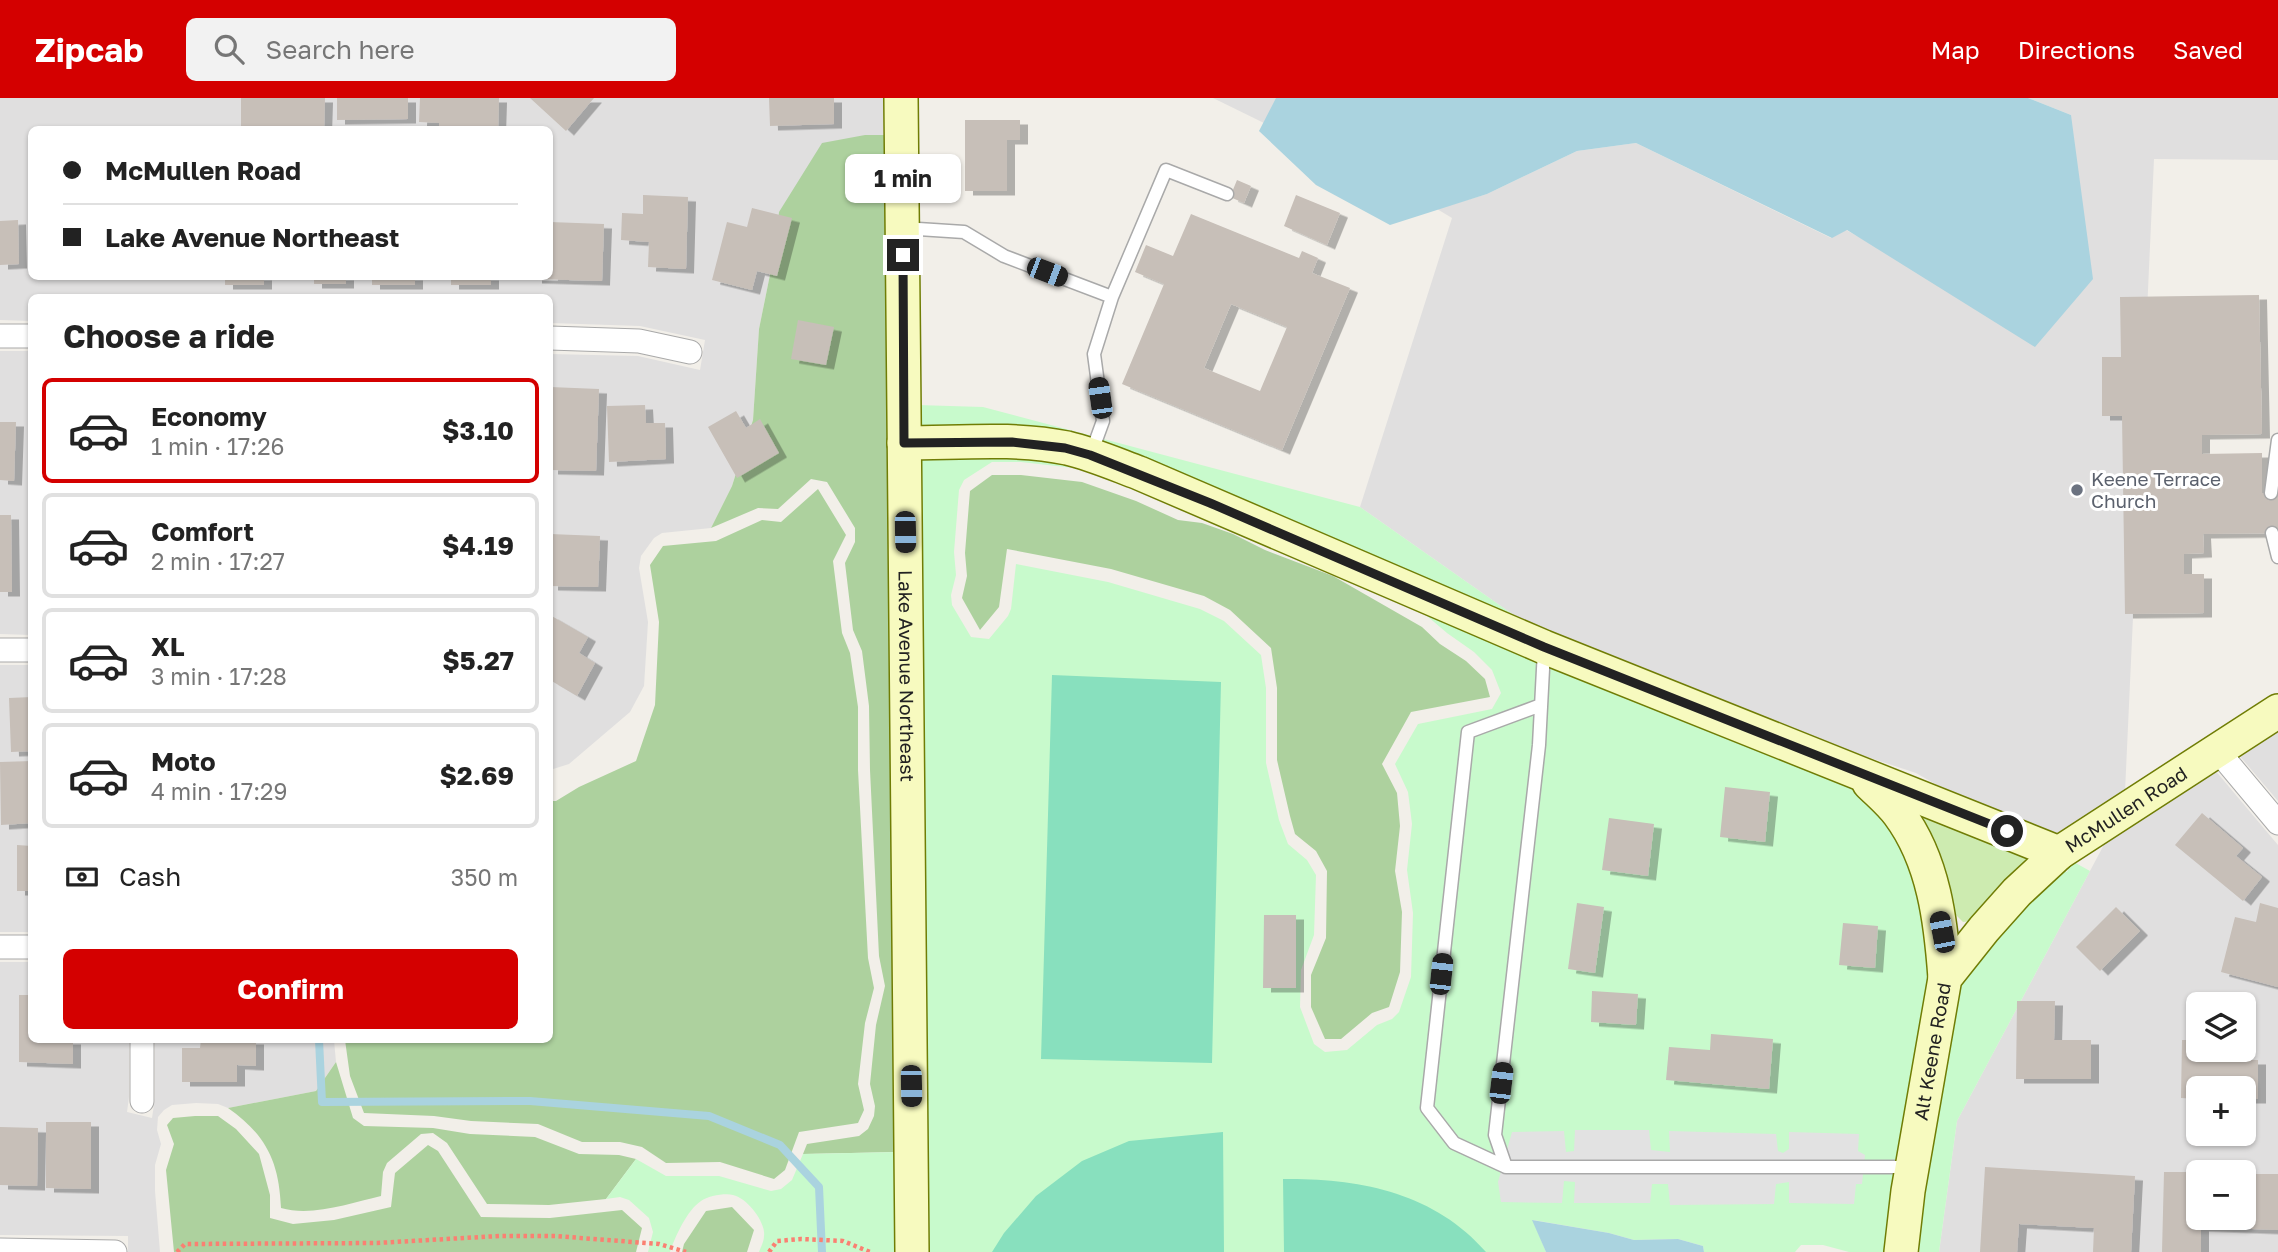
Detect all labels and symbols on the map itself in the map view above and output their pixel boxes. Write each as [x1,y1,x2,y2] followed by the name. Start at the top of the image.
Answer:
[845,153,961,202] callout: 1 min
[887,239,919,271] route end
[1024,255,1071,289] car
[1087,376,1114,420] car
[2091,467,2221,512] place label: Keene Terrace Church
[2069,482,2085,498] marker: Keene Terrace Church
[895,511,916,553] car
[894,570,920,782] street label: Lake Avenue Northeast
[2061,761,2191,857] street label: McMullen Road
[1991,815,2023,847] route start
[1928,909,1957,955] car
[1429,952,1454,996] car
[1908,981,1955,1122] street label: Alt Keene Road
[1489,1061,1514,1105] car
[901,1065,922,1107] car

